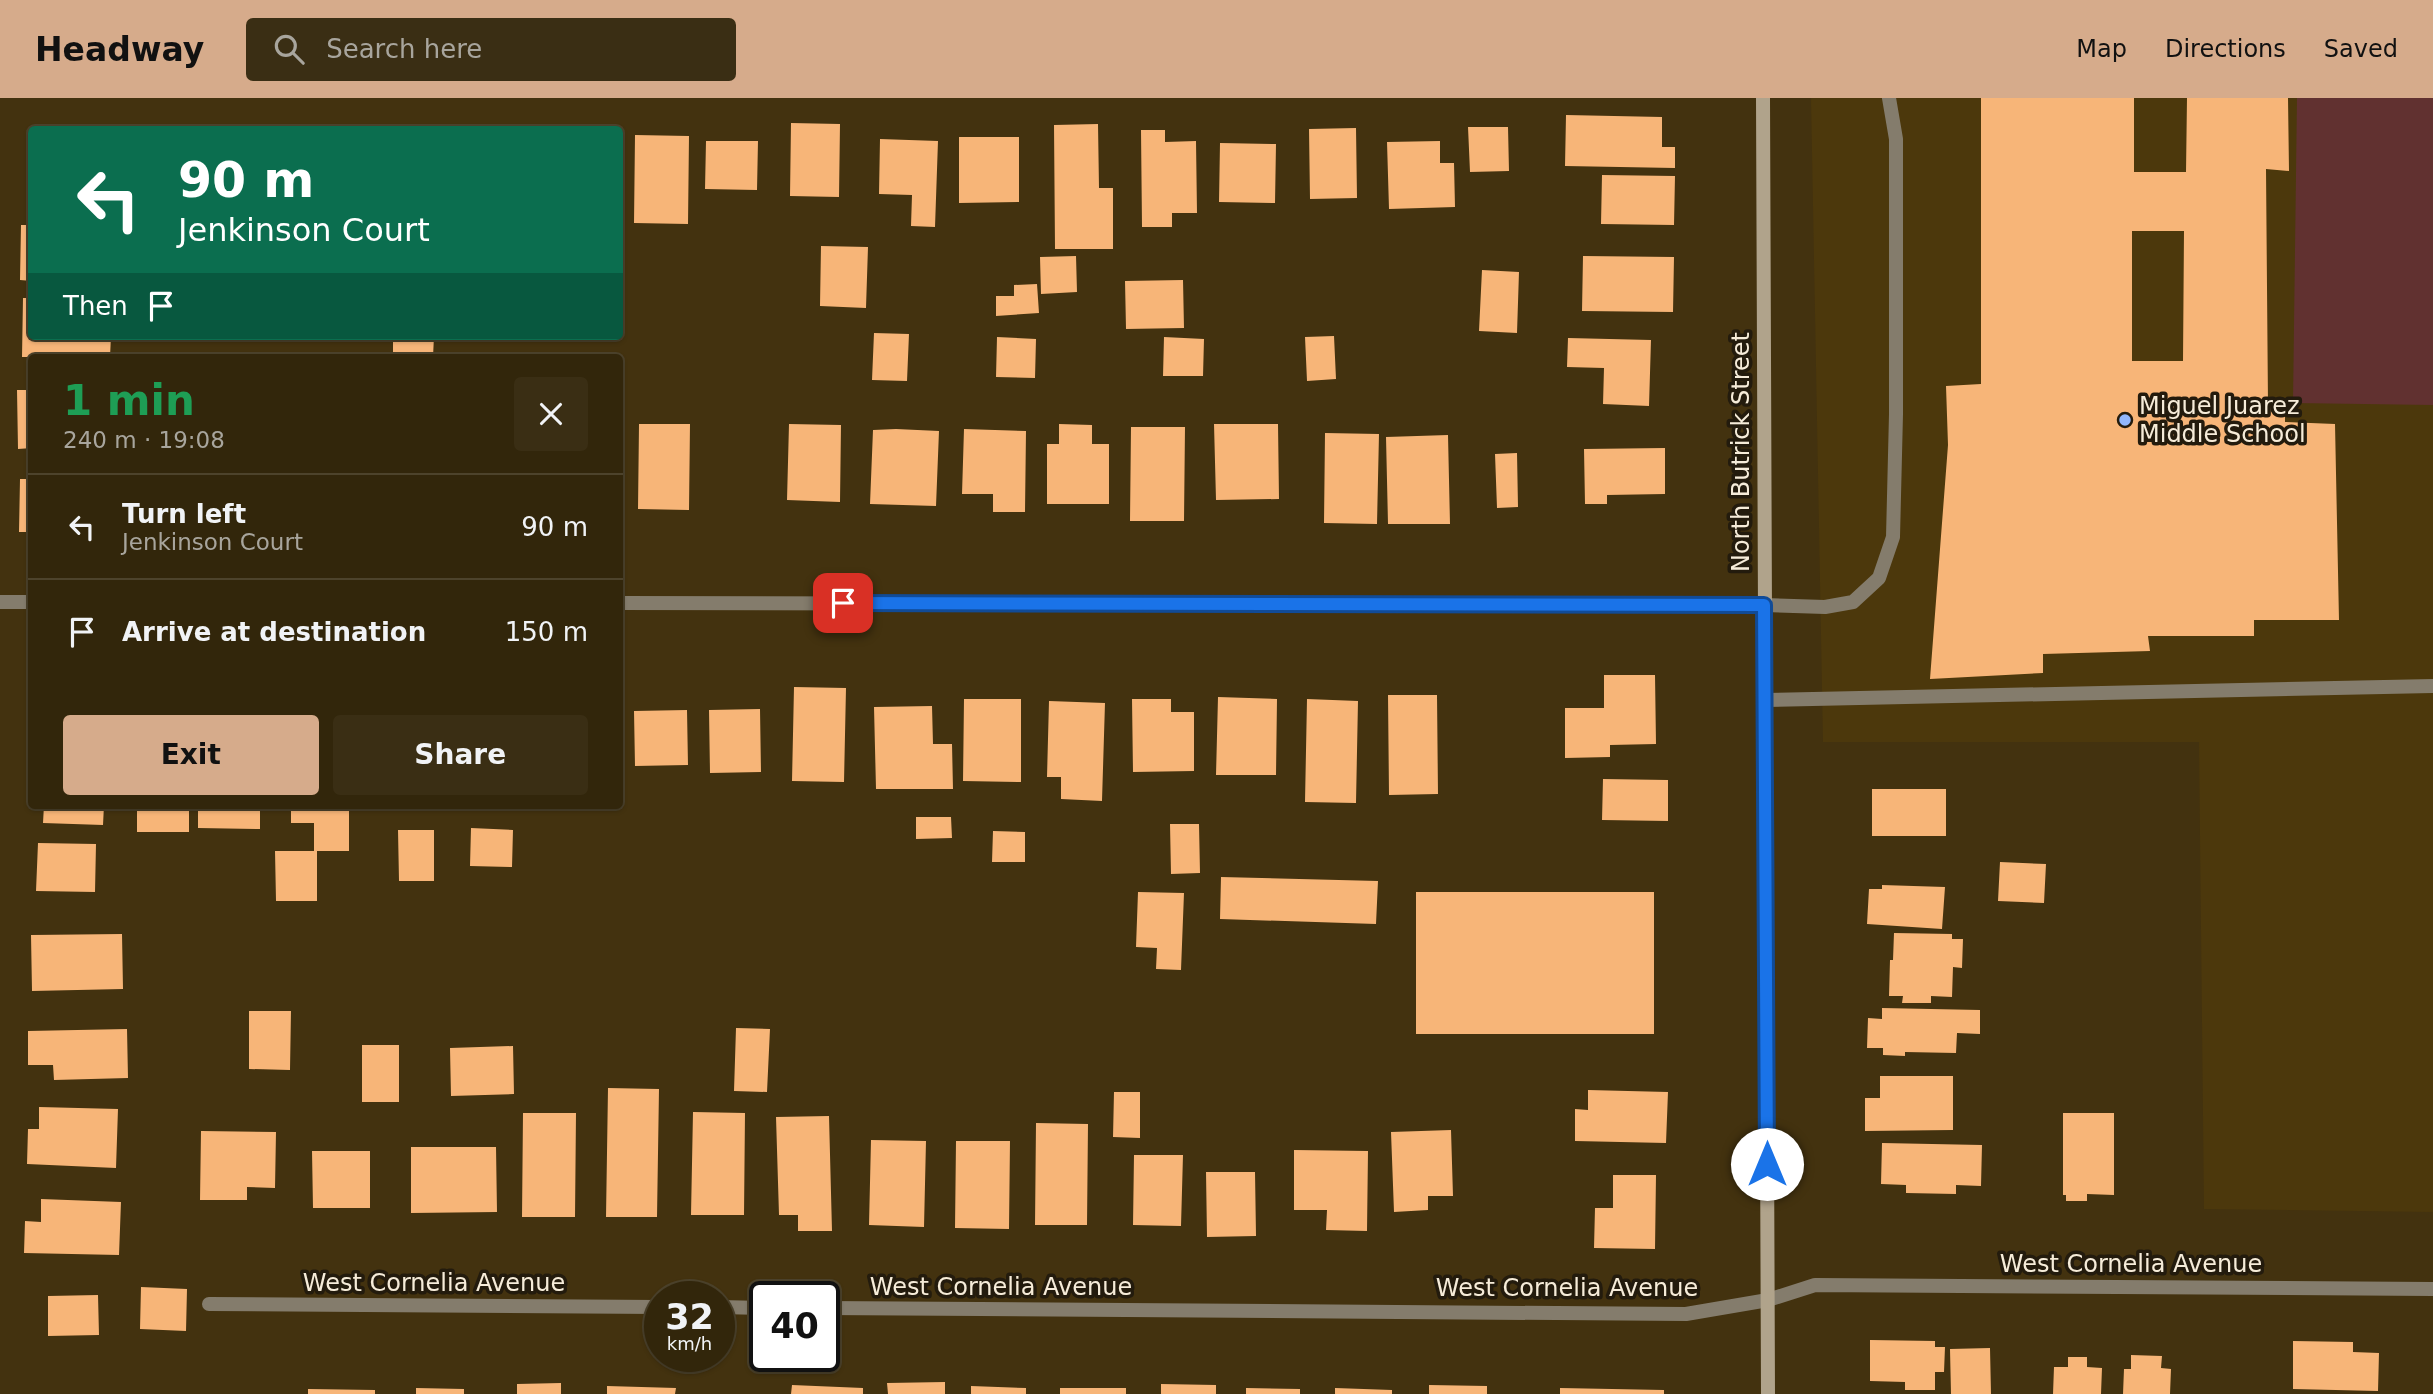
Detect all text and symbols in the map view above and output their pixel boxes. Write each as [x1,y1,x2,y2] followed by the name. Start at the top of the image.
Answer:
[246,18,736,81] search box
[35,30,204,69] text: Headway
[270,30,308,68] icon: search
[326,34,482,64] text: Search here
[2076,35,2127,63] text: Map
[2165,35,2286,63] text: Directions
[2324,35,2398,63] text: Saved
[178,152,314,209] text: 90 m
[63,154,154,245] icon: left
[178,211,430,249] text: Jenkinson Court
[142,287,180,325] icon: arrive
[63,291,128,321] text: Then
[1727,332,1755,572] street label: North Butrick Street
[63,376,195,425] text: 1 min
[514,377,588,451] button: close
[2139,392,2306,448] place label: Miguel Juarez Middle School
[2117,412,2133,428] marker: Miguel Juarez Middle School
[63,427,225,453] text: 240 m · 19:08
[122,499,246,529] text: Turn left
[63,508,101,546] icon: left
[521,512,588,542] text: 90 m
[122,529,303,555] text: Jenkinson Court
[813,573,873,633] pin
[824,584,862,622] icon: arrive
[63,613,101,651] icon: arrive
[122,617,426,647] text: Arrive at destination
[505,617,588,647] text: 150 m
[63,715,319,795] button: Exit
[333,715,588,795] button: Share
[1730,1127,1804,1201] position arrow
[2000,1250,2262,1278] street label: West Cornelia Avenue
[303,1269,565,1297] street label: West Cornelia Avenue
[870,1273,1132,1301] street label: West Cornelia Avenue
[1436,1274,1698,1302] street label: West Cornelia Avenue
[749,1281,840,1372] speed limit sign: 40
[665,1297,714,1337] text: 32
[667,1333,712,1354] text: km/h

